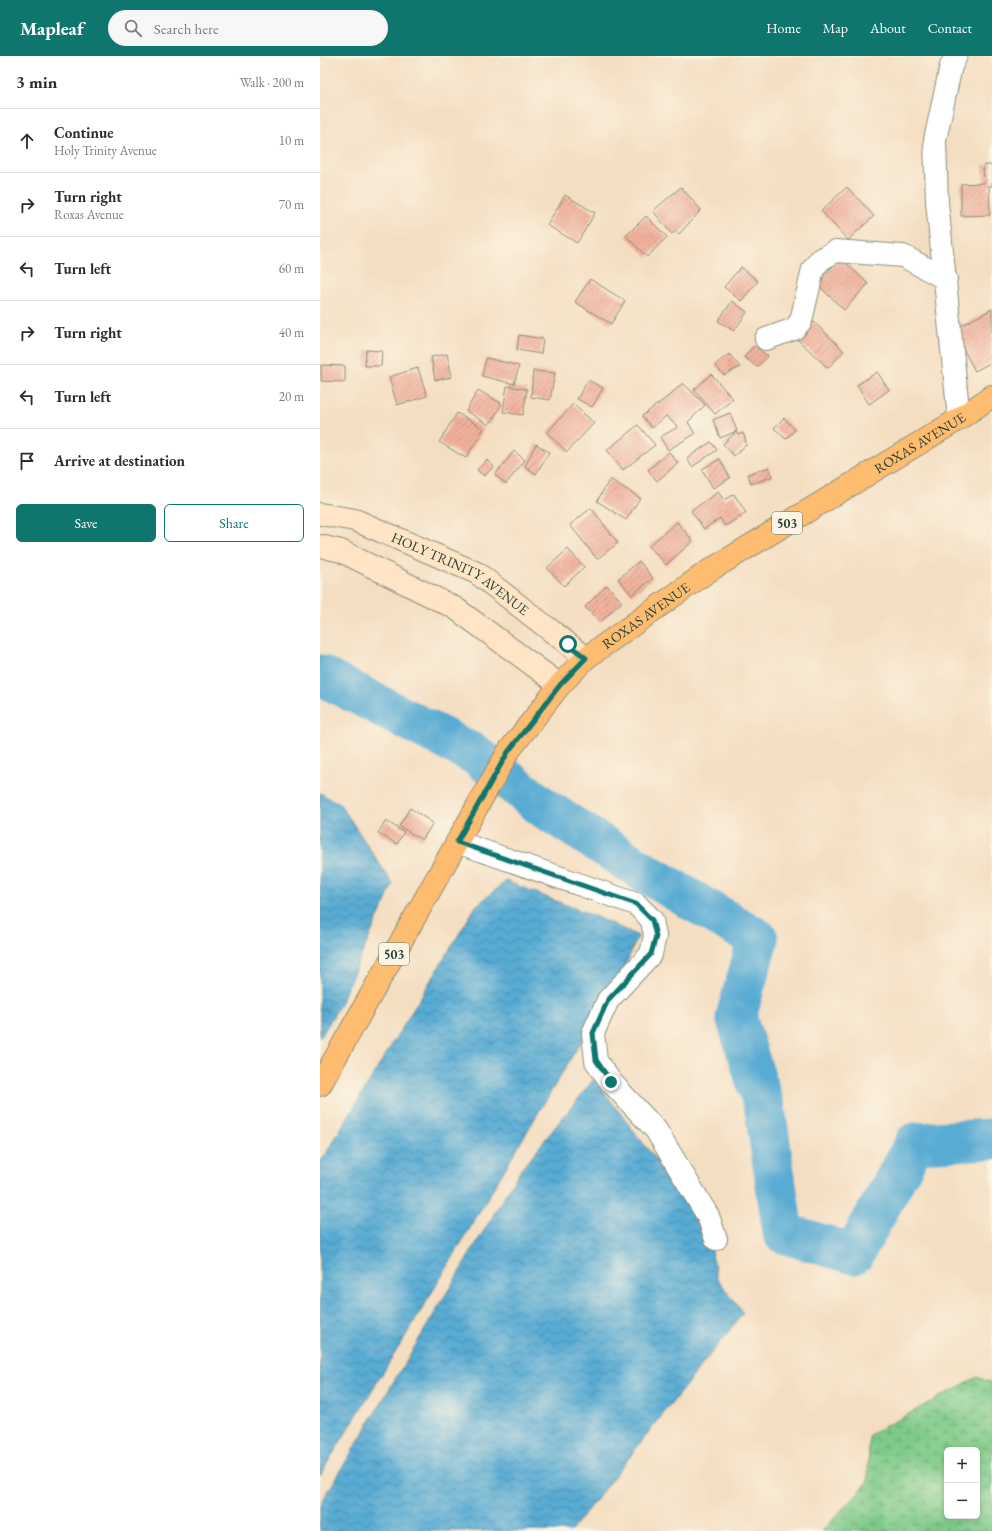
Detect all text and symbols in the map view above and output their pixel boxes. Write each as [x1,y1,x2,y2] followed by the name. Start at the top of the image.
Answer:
[108,10,388,46] search box
[20,16,84,41] text: Mapleaf
[122,17,144,39] icon: search
[154,19,219,38] text: Search here
[766,19,801,37] text: Home
[823,19,848,37] text: Map
[870,19,906,37] text: About
[928,19,972,37] text: Contact
[16,71,57,93] text: 3 min
[240,74,304,91] text: Walk · 200 m
[54,123,114,142] text: Continue
[16,130,38,152] icon: ahead
[279,132,304,149] text: 10 m
[54,142,157,159] text: Holy Trinity Avenue
[54,187,122,206] text: Turn right
[16,194,38,216] icon: right
[279,196,304,213] text: 70 m
[54,206,124,223] text: Roxas Avenue
[16,258,38,280] icon: left
[54,259,111,278] text: Turn left
[279,260,304,277] text: 60 m
[16,322,38,344] icon: right
[54,323,122,342] text: Turn right
[279,324,304,341] text: 40 m
[16,386,38,408] icon: left
[54,387,111,406] text: Turn left
[279,388,304,405] text: 20 m
[871,408,969,477] street label: ROXAS AVENUE
[16,450,38,472] icon: arrive
[54,451,185,470] text: Arrive at destination
[16,504,156,542] button: Save
[164,504,304,542] button: Share
[772,512,802,534] road number: 503
[389,528,533,619] street label: HOLY TRINITY AVENUE
[598,578,693,653] street label: ROXAS AVENUE
[559,635,577,653] route start
[379,943,409,965] road number: 503
[602,1073,620,1091] route end
[944,1447,980,1519] map controls
[944,1447,980,1483] button: +
[944,1483,980,1519] button: −

